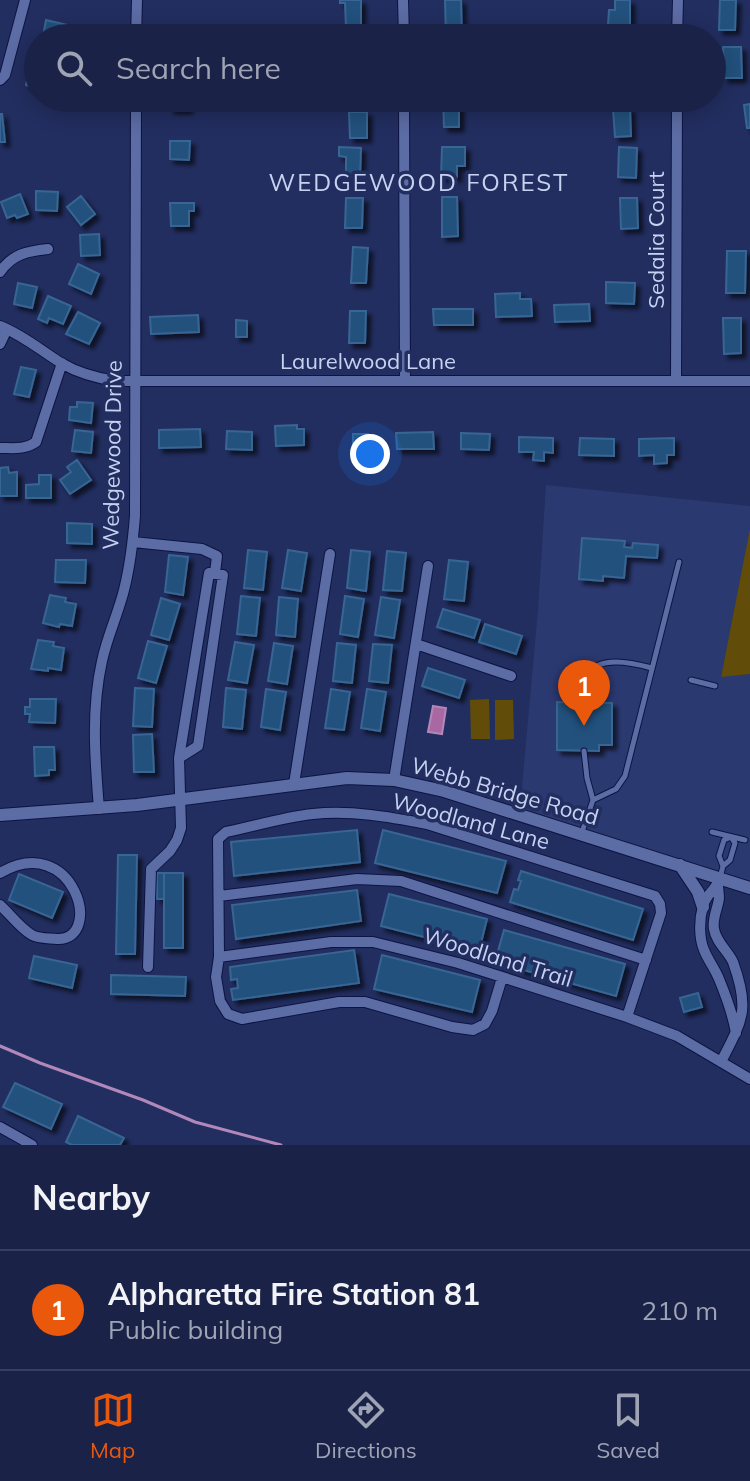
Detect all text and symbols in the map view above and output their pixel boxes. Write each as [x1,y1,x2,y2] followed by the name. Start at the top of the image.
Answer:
[24,24,726,112] search box
[52,46,96,90] icon: search
[116,49,281,87] text: Search here
[269,167,569,197] district label: WEDGEWOOD FOREST
[642,171,670,309] street label: Sedalia Court
[280,347,456,375] street label: Laurelwood Lane
[96,360,128,550] street label: Wedgewood Drive
[350,434,390,474] your location
[558,660,610,726] pin: 1
[408,751,602,831] street label: Webb Bridge Road
[389,787,553,855] street label: Woodland Lane
[420,921,576,993] street label: Woodland Trail
[32,1176,150,1219] text: Nearby
[108,1275,480,1313] text: Alpharetta Fire Station 81
[50,1294,66,1327] text: 1
[642,1294,718,1327] text: 210 m
[108,1313,283,1346] text: Public building
[90,1388,135,1464] tab: Map
[315,1388,417,1464] tab: Directions
[597,1388,660,1464] tab: Saved

